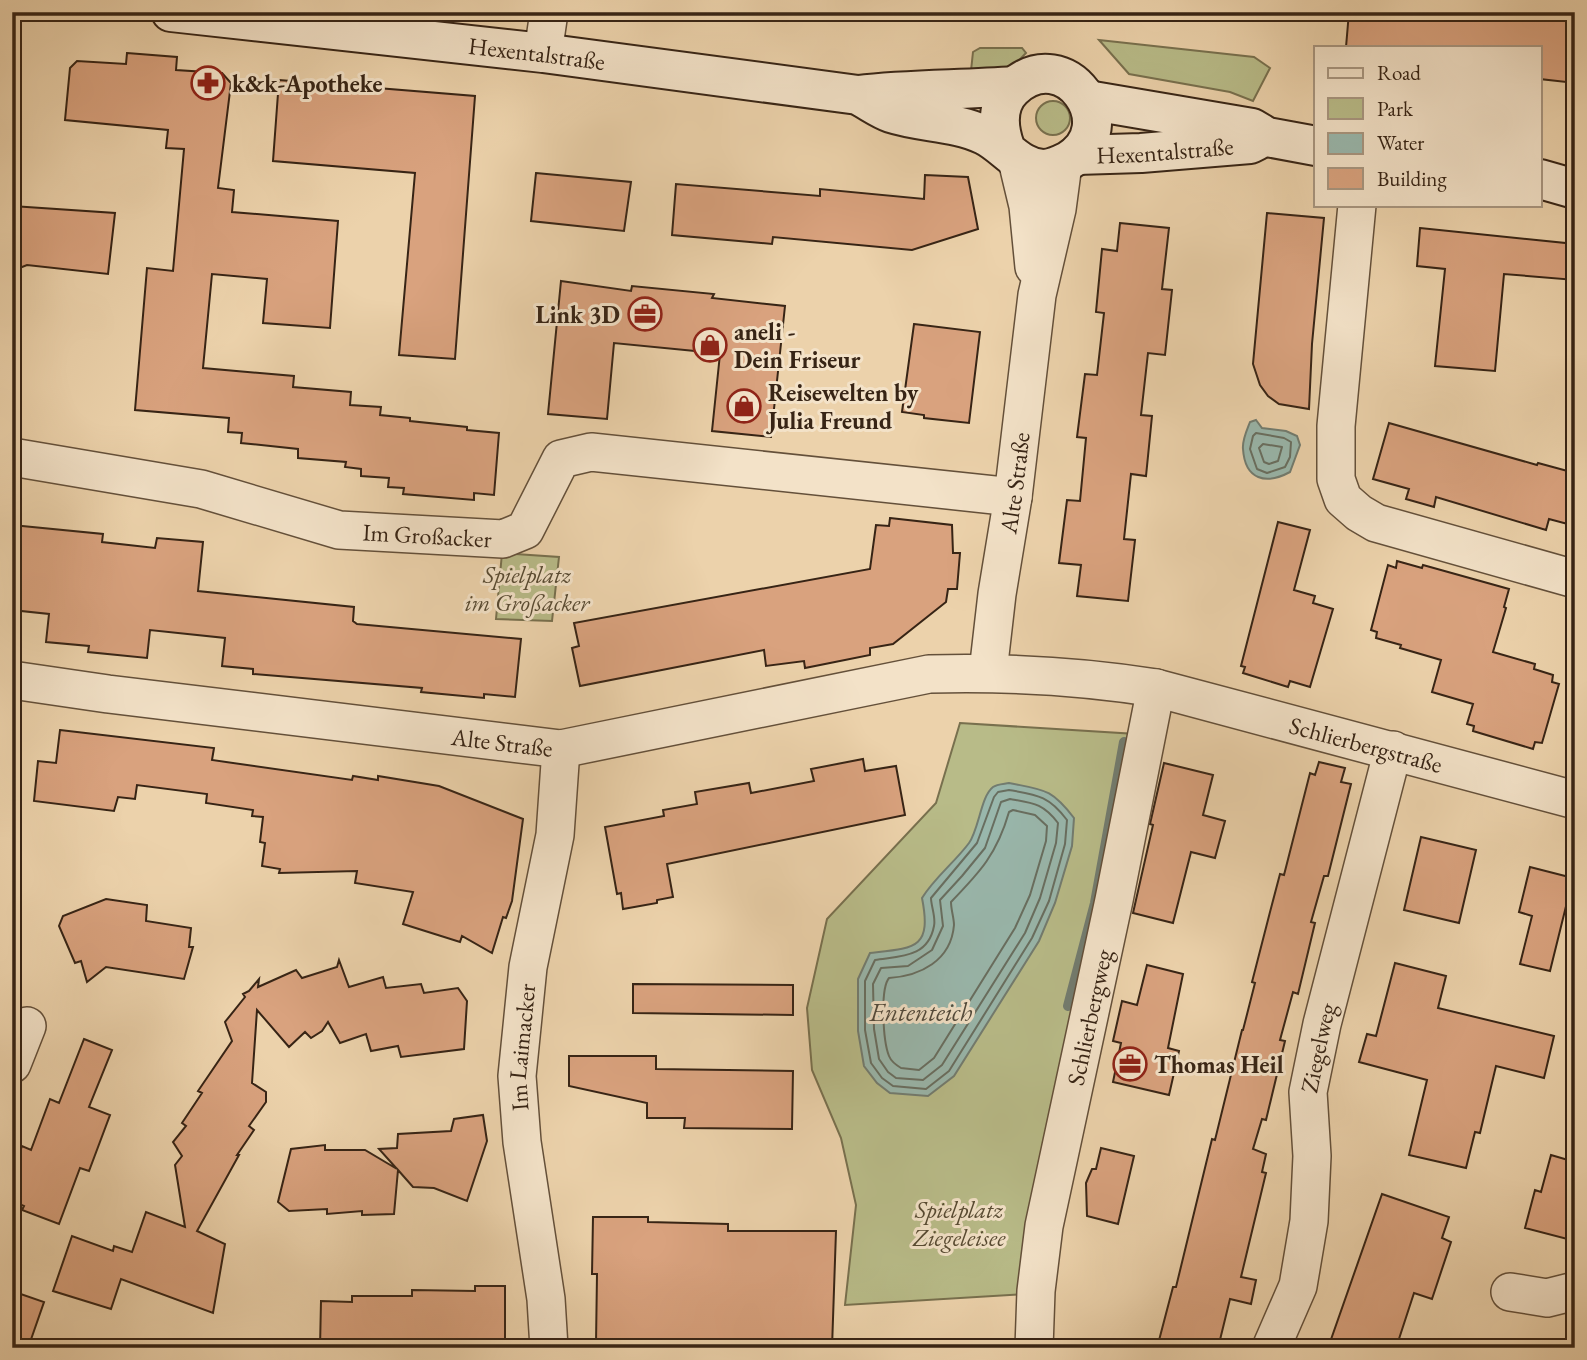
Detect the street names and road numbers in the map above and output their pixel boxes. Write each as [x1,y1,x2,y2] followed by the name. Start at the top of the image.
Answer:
[467,29,607,77] street label: Hexentalstraße
[1096,130,1235,170] street label: Hexentalstraße
[992,430,1036,537] street label: Alte Straße
[362,516,493,554] street label: Im Großacker
[1286,709,1446,779] street label: Schlierbergstraße
[449,720,555,763] street label: Alte Straße
[1059,946,1119,1088] street label: Schlierbergweg
[501,982,542,1112] street label: Im Laimacker
[1293,999,1342,1095] street label: Ziegelweg

